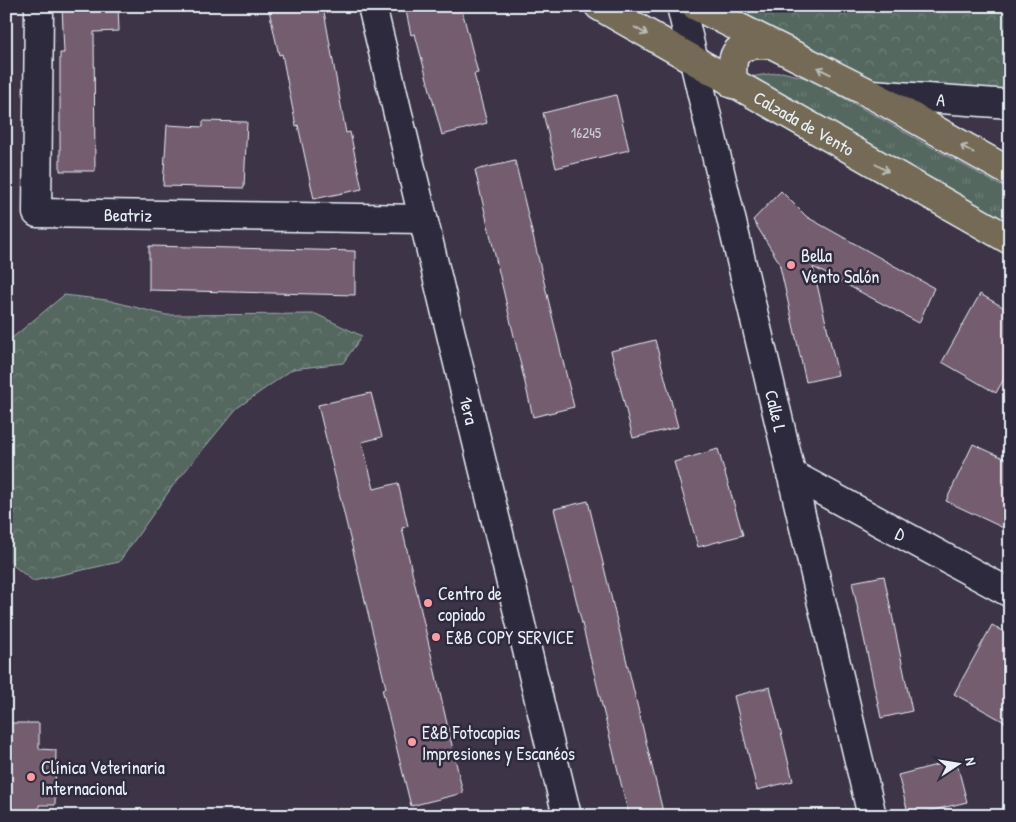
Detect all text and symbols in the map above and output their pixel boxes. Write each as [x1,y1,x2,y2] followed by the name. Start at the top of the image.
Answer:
[634,26,648,36] one-way arrow
[817,66,832,76] one-way arrow
[749,84,859,161] street label: Calzada de Vento
[936,86,946,112] street label: A
[571,122,602,143] house number: 16245
[961,143,975,153] one-way arrow
[875,163,890,173] one-way arrow
[104,202,153,227] street label: Beatriz
[801,243,880,289] place label: Bella Vento Salón
[785,259,797,271] marker: Bella Vento Salón
[759,387,794,435] street label: Calle L
[454,394,485,427] street label: 1era
[891,521,911,547] street label: D
[438,581,502,627] place label: Centro de copiado
[422,597,434,609] marker: Centro de copiado
[446,625,574,650] place label: E&B COPY SERVICE
[430,631,442,643] marker: E&B COPY SERVICE
[422,720,575,766] place label: E&B Fotocopias Impresiones y Escanéos
[406,736,418,748] marker: E&B Fotocopias Impresiones y Escanéos
[934,740,984,790] north arrow
[41,755,165,801] place label: Clínica Veterinaria Internacional
[961,756,981,767] text: N
[25,771,37,783] marker: Clínica Veterinaria Internacional

